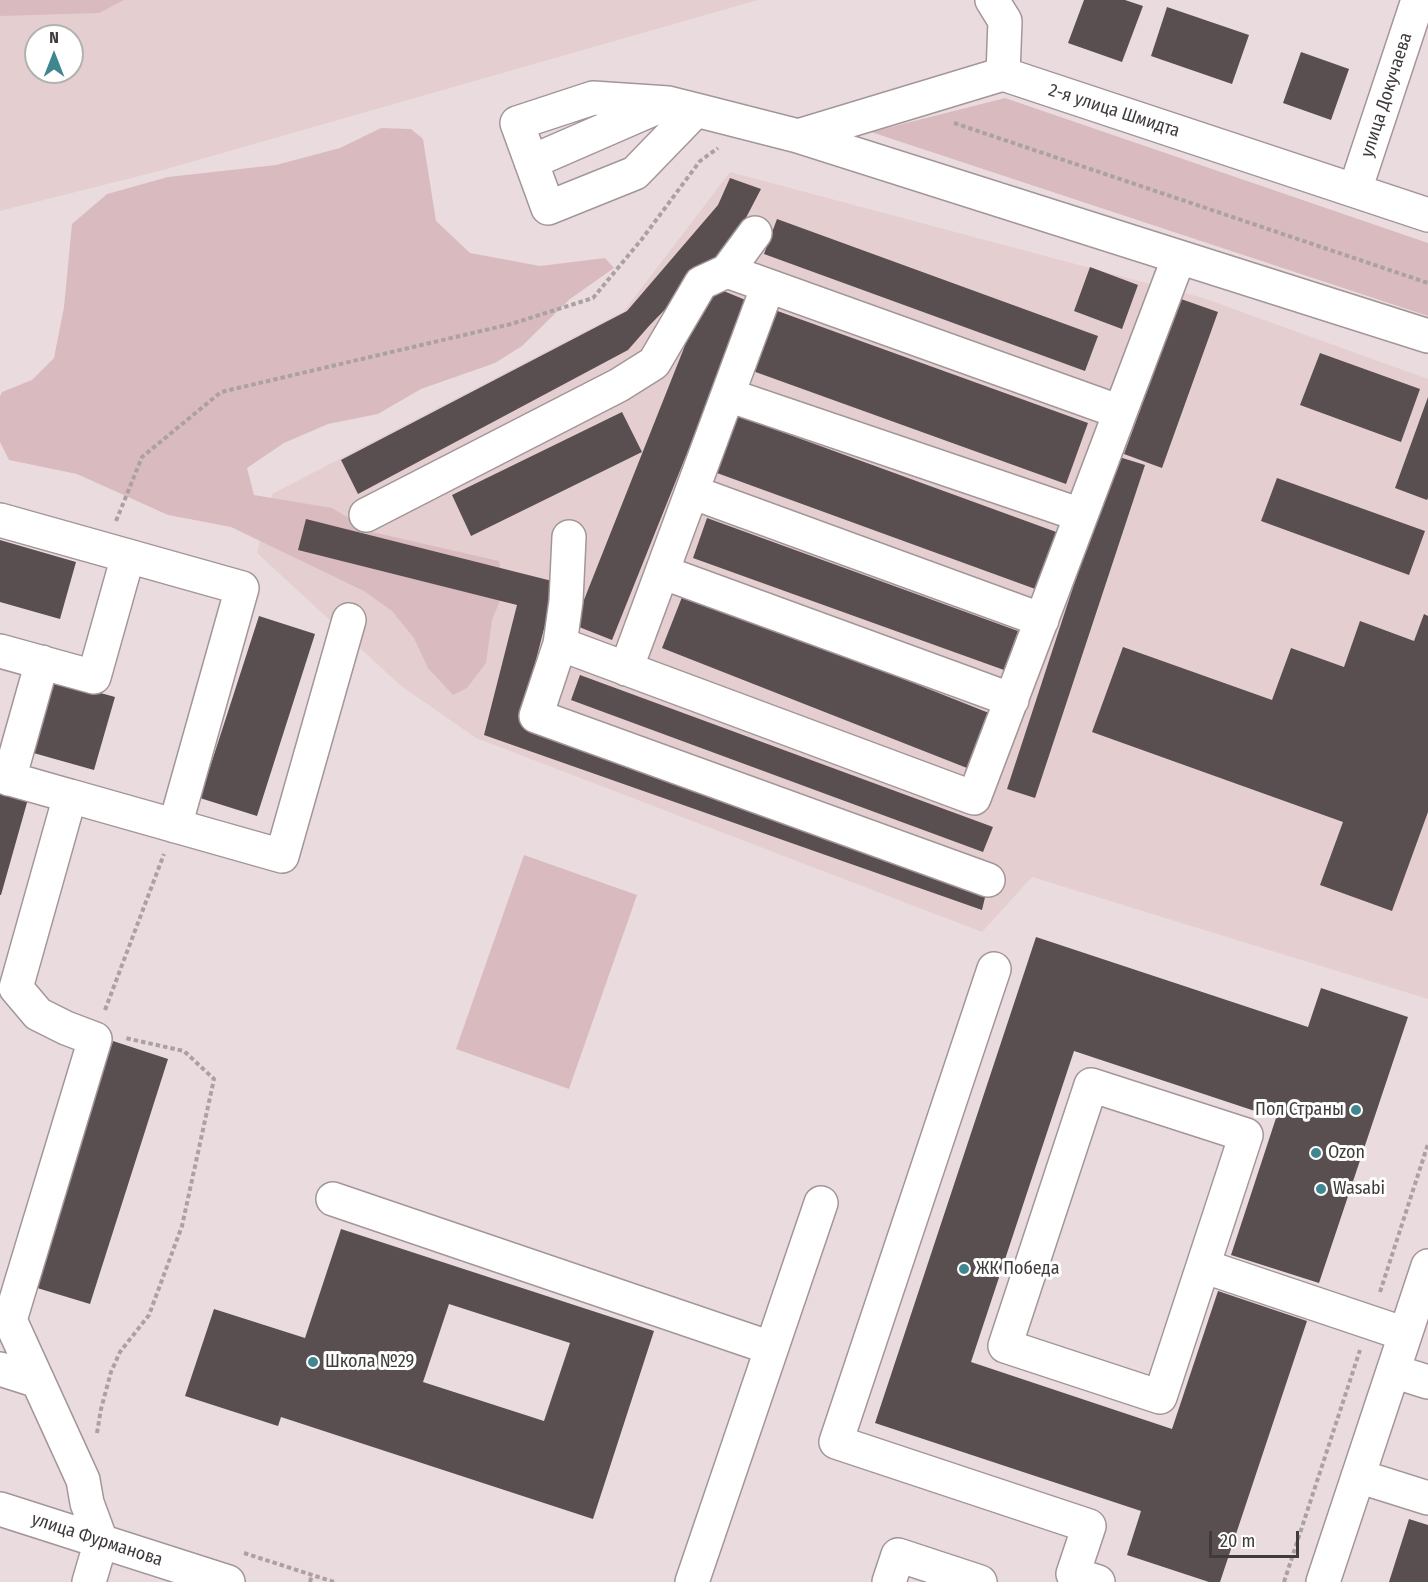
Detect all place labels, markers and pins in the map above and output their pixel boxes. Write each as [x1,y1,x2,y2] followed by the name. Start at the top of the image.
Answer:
[1255,1099,1344,1121] place label: Пол Страны
[1349,1103,1363,1117] marker: Пол Страны
[1328,1142,1365,1164] place label: Ozon
[1309,1146,1323,1160] marker: Ozon
[1333,1178,1385,1200] place label: Wasabi
[1314,1182,1328,1196] marker: Wasabi
[976,1258,1059,1280] place label: ЖК Победа
[957,1262,971,1276] marker: ЖК Победа
[325,1351,414,1373] place label: Школа №29
[306,1355,320,1369] marker: Школа №29

